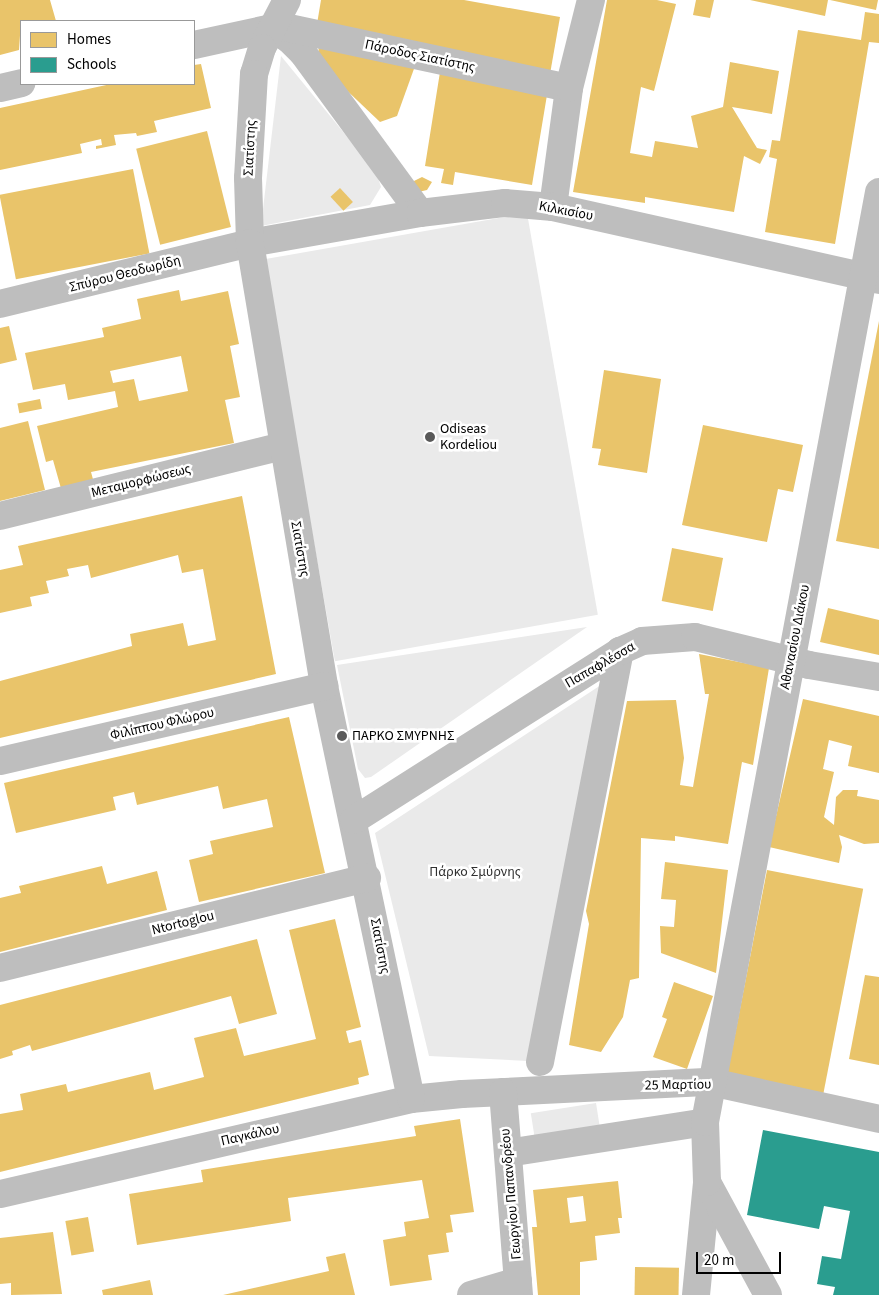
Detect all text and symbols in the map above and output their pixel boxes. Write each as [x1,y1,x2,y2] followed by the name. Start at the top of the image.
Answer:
[20,20,195,85] legend
[67,29,111,50] text: Homes
[363,36,477,76] street label: Πάροδος Σιατίστης
[67,54,116,75] text: Schools
[240,119,260,177] street label: Σιατίστης
[537,198,595,224] street label: Κιλκισίου
[68,252,182,296] street label: Σπύρου Θεοδωρίδη
[440,421,497,454] place label: Odiseas Kordeliou
[424,431,436,443] marker: Odiseas Kordeliou
[89,461,193,501] street label: Μεταμορφώσεως
[287,520,313,578] street label: Σιατίστης
[777,583,813,691] street label: Αθανασίου Διάκου
[562,638,638,692] street label: Παπαφλέσσα
[108,704,216,744] street label: Φιλίππου Φλώρου
[352,728,455,744] place label: ΠΑΡΚΟ ΣΜΥΡΝΗΣ
[336,730,348,742] marker: ΠΑΡΚΟ ΣΜΥΡΝΗΣ
[429,864,521,880] park label: Πάρκο Σμύρνης
[150,907,216,939] street label: Ntortoglou
[366,917,394,975] street label: Σιατίστης
[645,1076,711,1094] street label: 25 Μαρτίου
[219,1120,281,1150] street label: Παγκάλου
[497,1128,525,1260] street label: Γεωργίου Παπανδρέου
[699,1242,784,1274] scale bar
[704,1250,734,1271] text: 20 m

